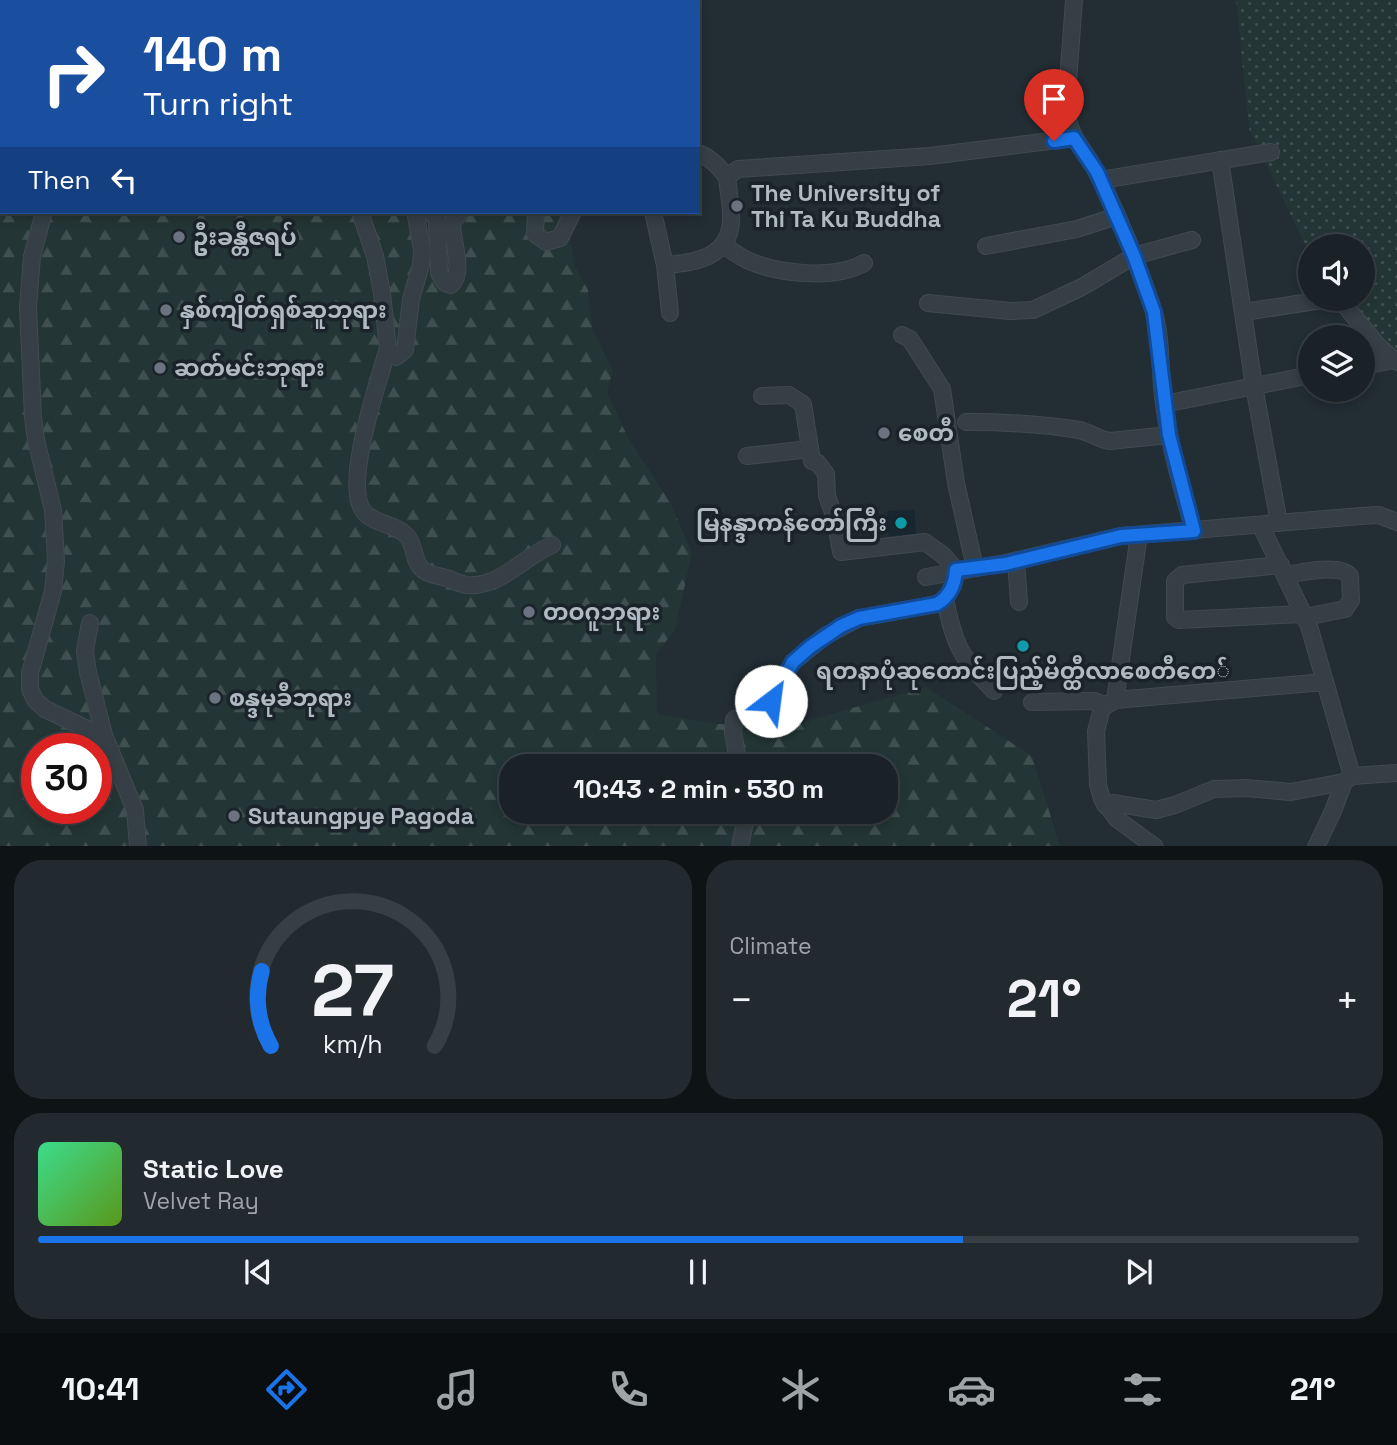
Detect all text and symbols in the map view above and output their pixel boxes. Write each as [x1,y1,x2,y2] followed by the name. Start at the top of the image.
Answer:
[143,23,282,85] text: 140 m
[28,28,119,119] icon: right
[1024,69,1084,141] pin
[1035,80,1073,118] icon: arrive
[143,84,293,124] text: Turn right
[105,161,143,199] icon: left
[28,163,91,197] text: Then
[751,178,941,234] place label: The University of Thi Ta Ku Buddha
[729,198,745,214] marker: The University of Thi Ta Ku Buddha
[193,221,296,256] place label: ဦးခန္တီဇရပ်
[171,229,187,245] marker: ဦးခန္တီဇရပ်
[1298,234,1375,402] map controls
[1298,234,1375,311] button: sound
[180,294,387,330] place label: နှစ်ကျိတ်ရှစ်ဆူဘုရား
[158,302,174,318] marker: နှစ်ကျိတ်ရှစ်ဆူဘုရား
[1298,325,1375,402] button: layers
[174,352,325,387] place label: ဆတ်မင်းဘုရား
[152,360,168,376] marker: ဆတ်မင်းဘုရား
[898,417,954,448] place label: စေတီ
[876,425,892,441] marker: စေတီ
[696,507,887,543] place label: မြနန္ဒာကန်တော်ကြီး
[893,515,909,531] marker: မြနန္ဒာကန်တော်ကြီး
[543,597,660,631] place label: တဝဂူဘုရား
[521,604,537,620] marker: တဝဂူဘုရား
[1015,638,1031,654] marker: ရတနာပုံဆုတောင်းပြည့်မိတ္ထီလာစေတီတေ်
[816,655,1230,690] place label: ရတနာပုံဆုတောင်းပြည့်မိတ္ထီလာစေတီတေ်
[734,664,808,738] position arrow
[229,682,352,718] place label: စန္ဒမုခီဘုရား
[207,690,223,706] marker: စန္ဒမုခီဘုရား
[21,733,112,824] speed limit sign: 30
[573,772,824,806] text: 10:43 · 2 min · 530 m
[248,801,474,831] place label: Sutaungpye Pagoda
[226,808,242,824] marker: Sutaungpye Pagoda
[730,931,812,961] text: Climate
[311,944,394,1037] text: 27
[1007,966,1082,1032] text: 21°
[730,976,753,1024] text: −
[1335,976,1359,1024] text: +
[323,1027,383,1059] text: km/h
[143,1152,284,1186] text: Static Love
[143,1186,259,1216] text: Velvet Ray
[239,1253,277,1291] icon: previous
[679,1253,717,1291] icon: pause
[1120,1253,1158,1291] icon: next
[262,1365,311,1414] icon: directions
[433,1365,482,1414] icon: music
[604,1365,653,1414] icon: phone
[776,1365,825,1414] icon: climate
[947,1365,996,1414] icon: car
[1118,1365,1167,1414] icon: filters
[61,1369,140,1409] text: 10:41
[1290,1369,1336,1409] text: 21°

